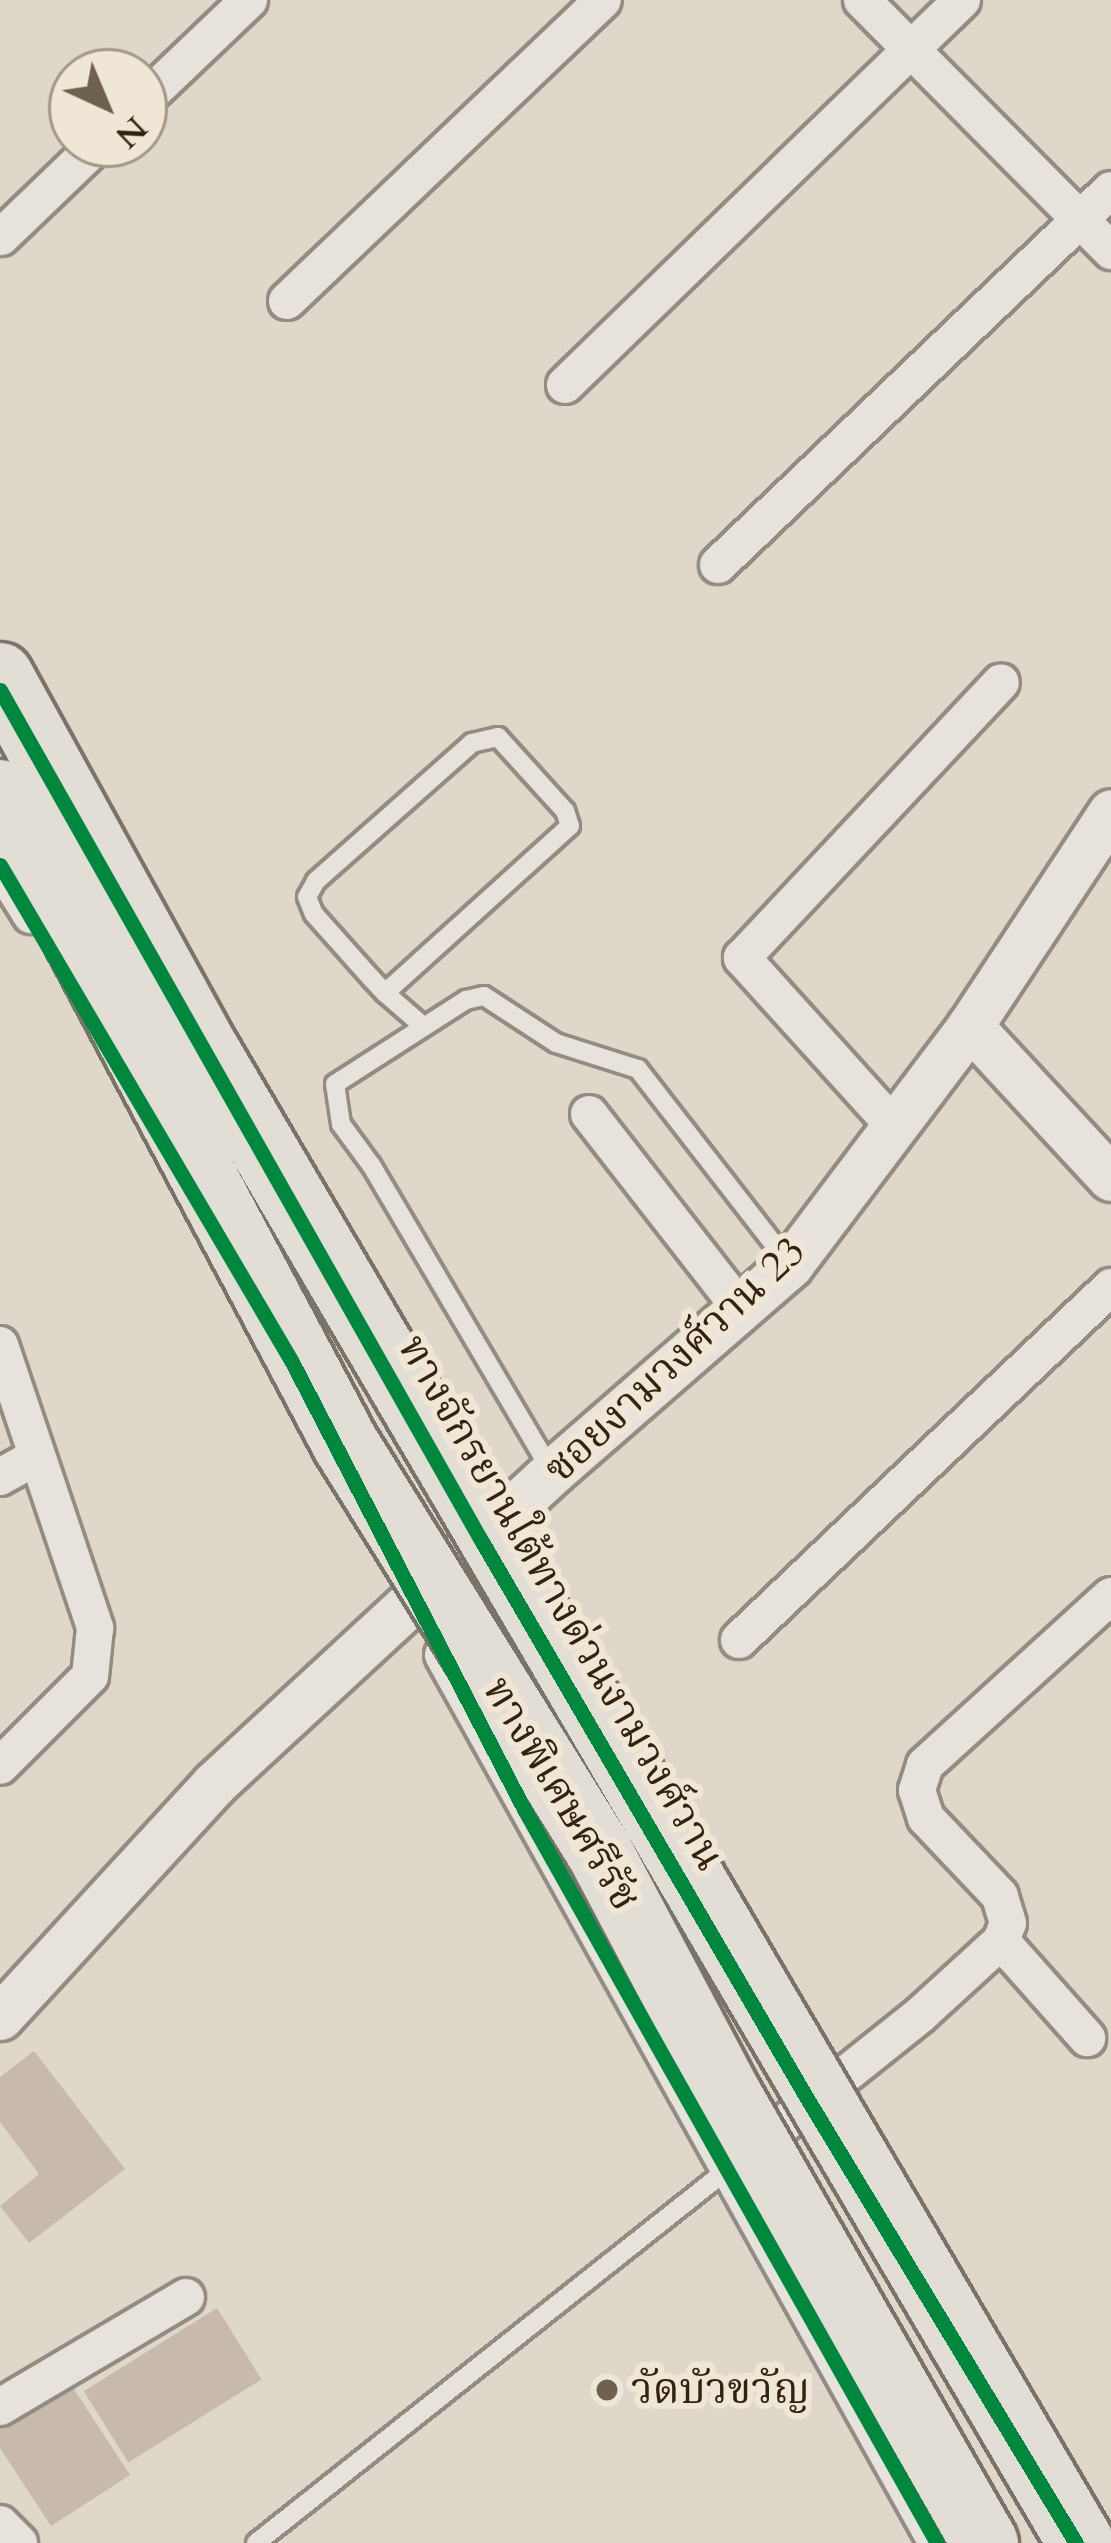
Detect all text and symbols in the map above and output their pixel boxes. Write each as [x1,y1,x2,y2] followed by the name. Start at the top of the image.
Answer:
[48,48,168,168] north arrow
[105,106,157,158] text: N
[534,1226,816,1494] street label: ซอยงามวงศ์วาน 23
[387,1327,735,1879] street label: ทางจักรยานใต้ทางด่วนงามวงศ์วาน
[472,1668,650,1920] street label: ทางพิเศษศรีรัช
[631,2365,810,2415] place label: วัดบัวขวัญ
[594,2377,620,2403] marker: วัดบัวขวัญ

